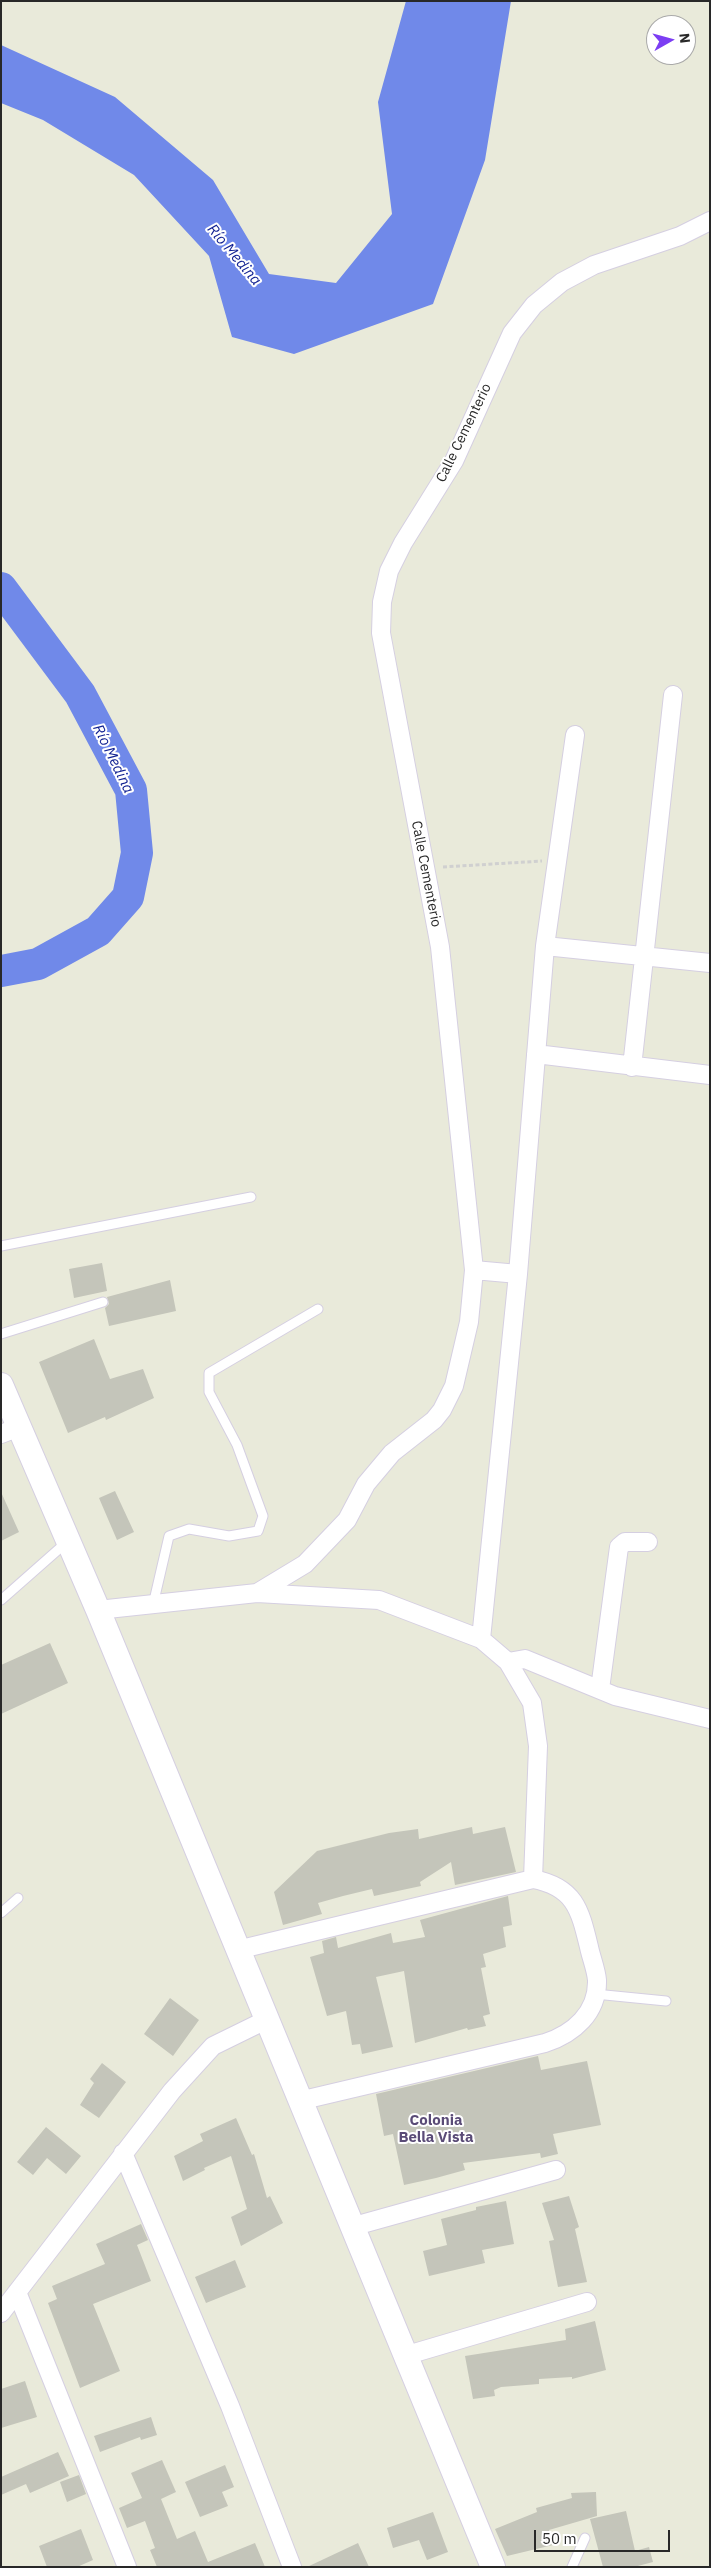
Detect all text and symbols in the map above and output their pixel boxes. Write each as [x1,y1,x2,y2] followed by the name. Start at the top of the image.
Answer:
[646,15,696,65] north arrow
[675,32,694,44] text: N
[203,221,265,289] water label: Río Medina
[433,381,495,485] street label: Calle Cementerio
[89,722,137,796] water label: Río Medina
[407,819,445,929] street label: Calle Cementerio
[398,2112,474,2147] district label: Colonia Bella Vista
[536,2520,672,2552] scale bar
[542,2529,577,2548] text: 50 m

